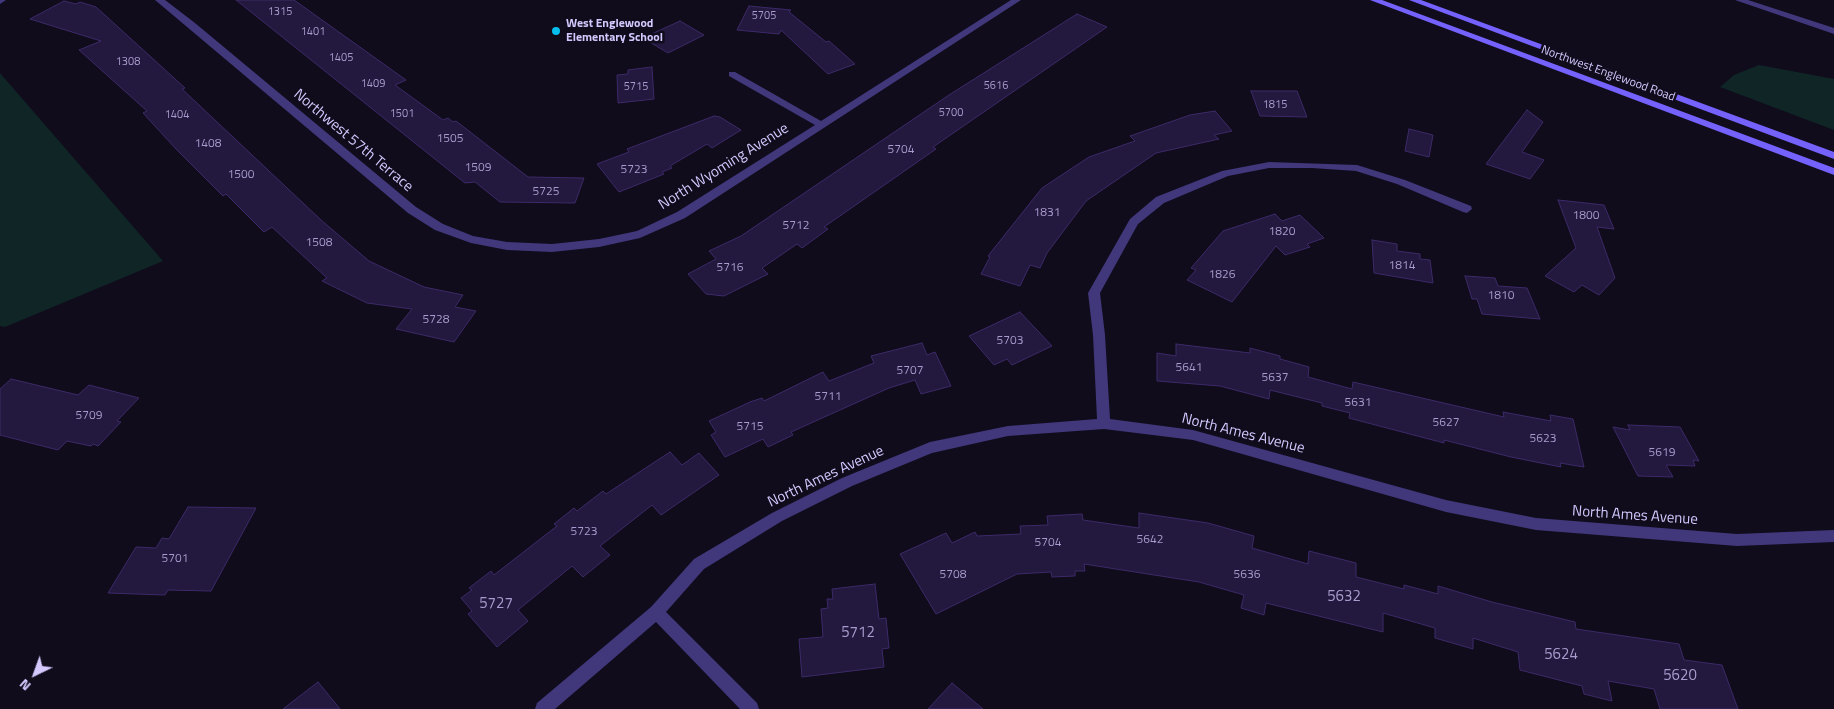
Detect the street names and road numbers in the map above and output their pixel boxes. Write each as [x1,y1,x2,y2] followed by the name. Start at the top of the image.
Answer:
[1539,43,1677,105] street label: Northwest Englewood Road
[290,86,416,196] street label: Northwest 57th Terrace
[656,120,792,214] street label: North Wyoming Avenue
[1180,410,1306,458] street label: North Ames Avenue
[765,442,887,512] street label: North Ames Avenue
[1572,503,1698,529] street label: North Ames Avenue

